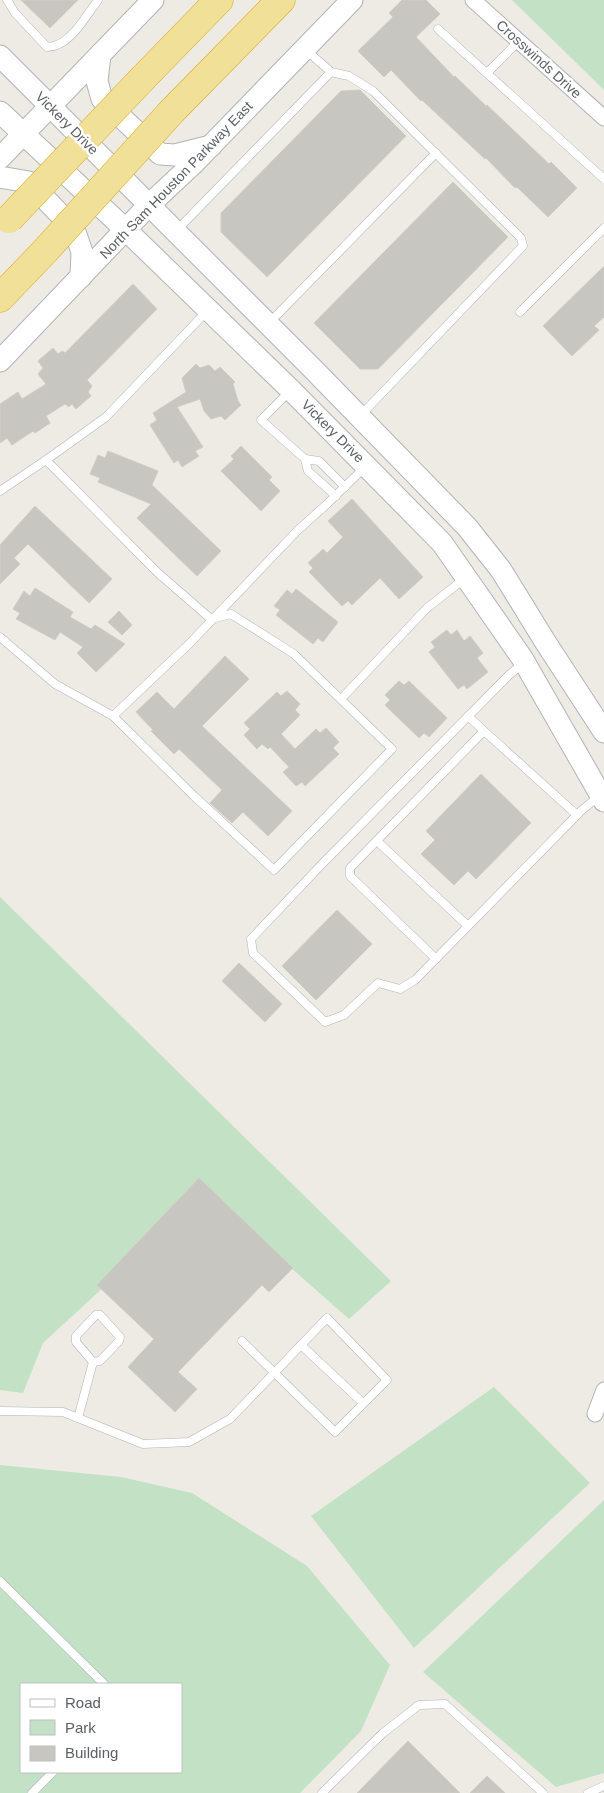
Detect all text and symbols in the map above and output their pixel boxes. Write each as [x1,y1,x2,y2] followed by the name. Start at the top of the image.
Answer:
[493,17,585,102] street label: Crosswinds Drive
[32,88,102,158] street label: Vickery Drive
[96,98,256,262] street label: North Sam Houston Parkway East
[298,396,368,466] street label: Vickery Drive
[20,1683,182,1773] legend
[65,1694,101,1711] text: Road
[65,1719,96,1736] text: Park
[65,1744,118,1761] text: Building

